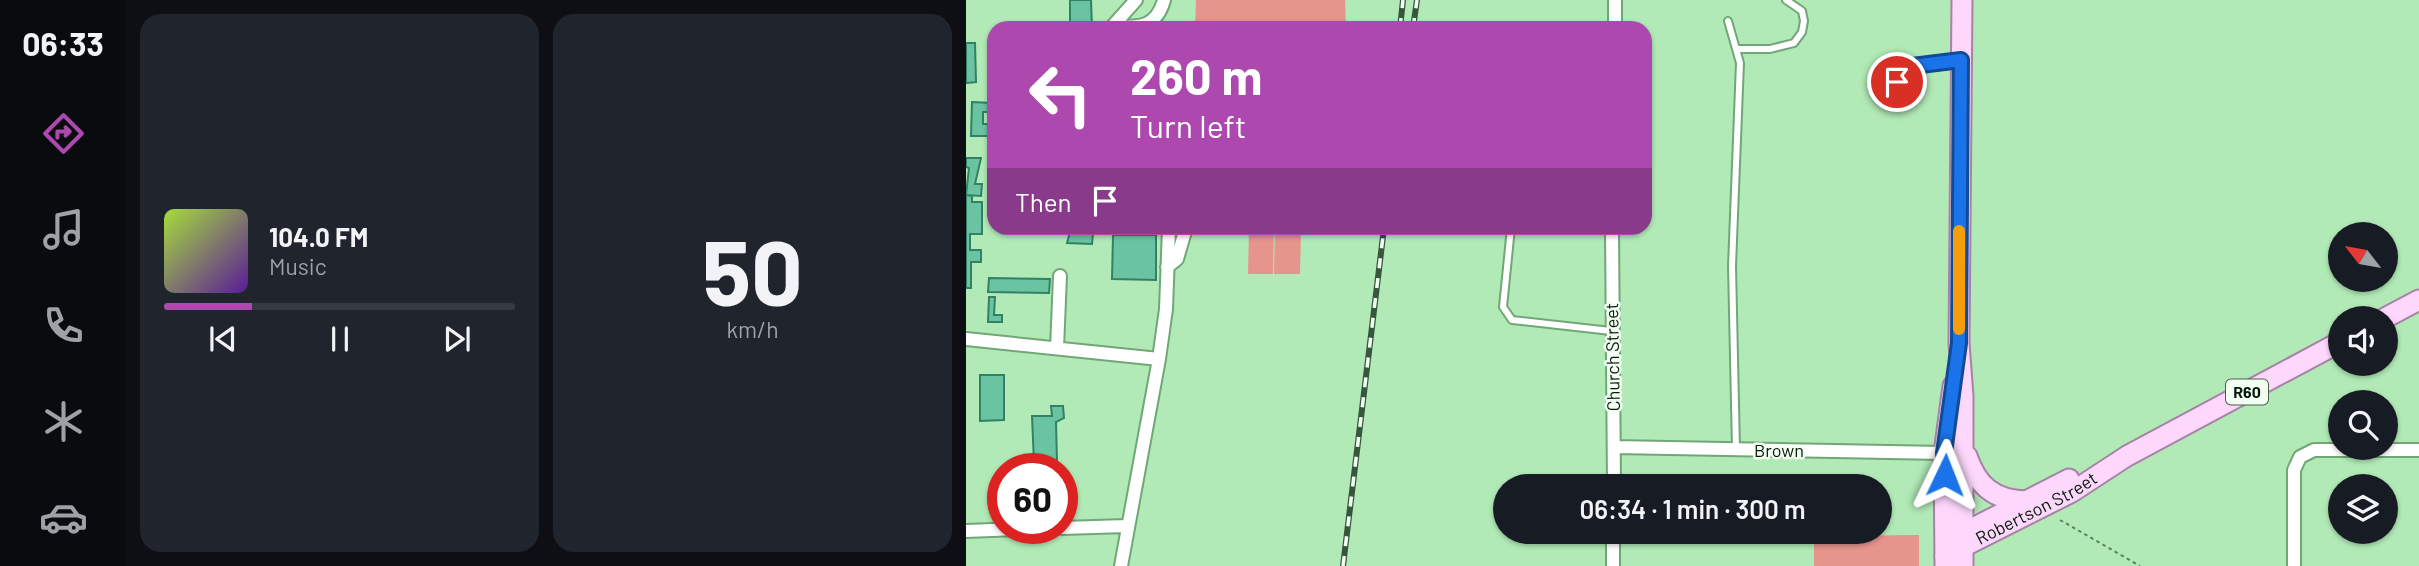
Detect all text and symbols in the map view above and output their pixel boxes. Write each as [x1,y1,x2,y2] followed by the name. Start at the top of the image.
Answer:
[22,24,104,62] text: 06:33
[1130,46,1262,105] text: 260 m
[1015,49,1106,140] icon: left
[1867,52,1927,112] pin
[1878,63,1916,101] icon: arrive
[1130,106,1247,144] text: Turn left
[39,109,88,158] icon: directions
[1086,182,1124,220] icon: arrive
[1015,186,1072,217] text: Then
[39,205,88,254] icon: music
[702,215,803,324] text: 50
[269,221,368,252] text: 104.0 FM
[2328,222,2398,292] north arrow
[2328,222,2398,544] map controls
[269,252,327,280] text: Music
[39,301,88,350] icon: phone
[1600,303,1624,411] street label: Church Street
[2328,306,2398,376] button: sound
[726,315,779,343] text: km/h
[204,320,242,358] icon: previous
[321,320,359,358] icon: pause
[438,320,476,358] icon: next
[2226,380,2268,404] road number: R60
[2328,390,2398,460] button: search
[39,397,88,446] icon: climate
[1908,438,1982,512] position arrow
[1754,439,1804,461] street label: Brown
[987,453,1078,544] speed limit sign: 60
[1972,467,2101,549] street label: Robertson Street
[2328,474,2398,544] button: layers
[39,493,88,542] icon: car
[1579,493,1806,524] text: 06:34 · 1 min · 300 m

